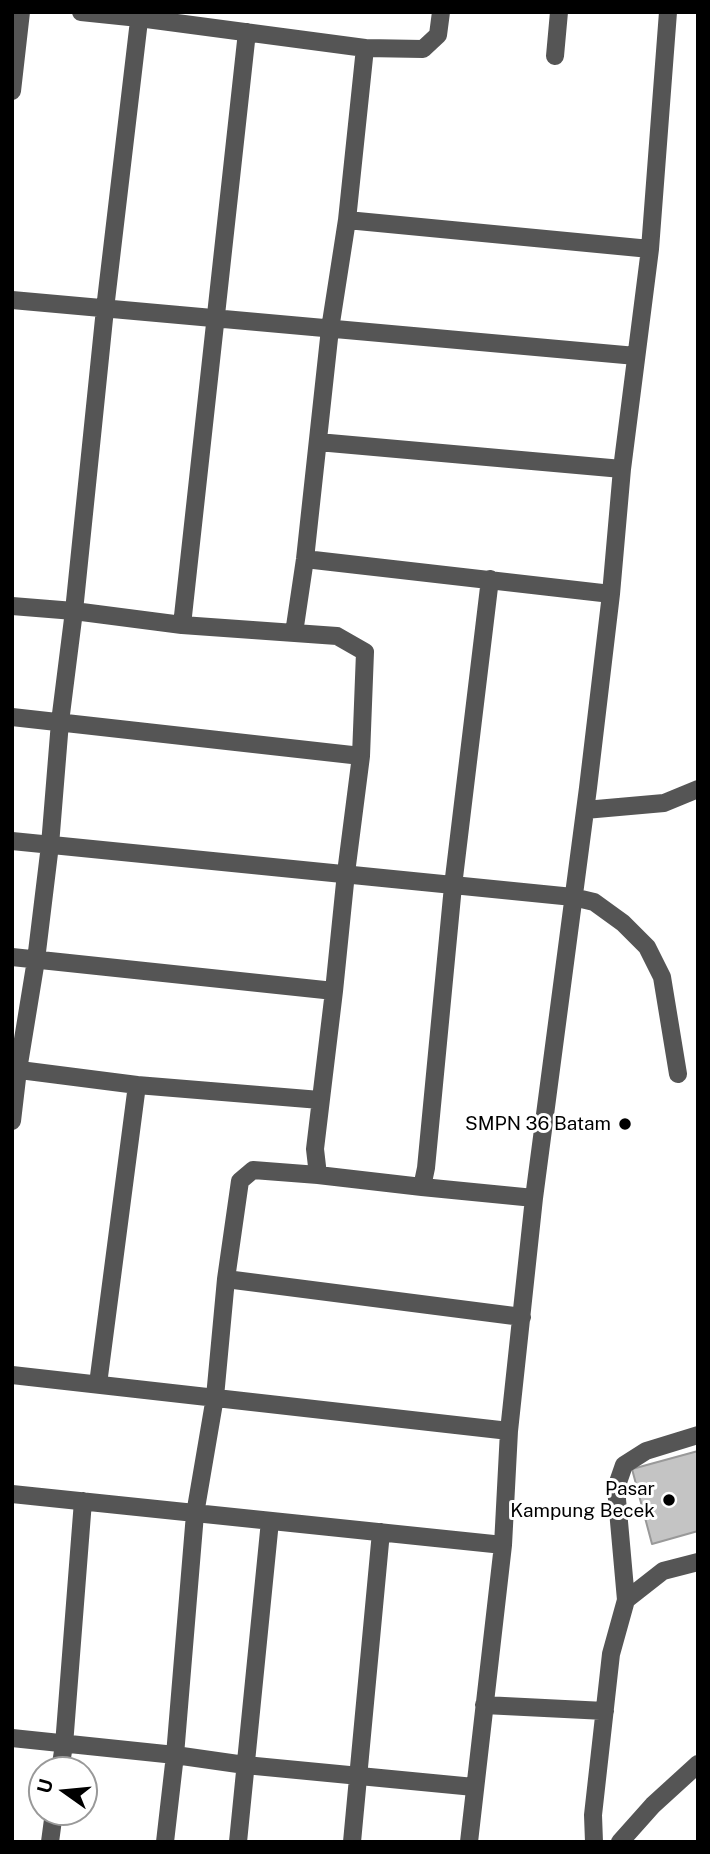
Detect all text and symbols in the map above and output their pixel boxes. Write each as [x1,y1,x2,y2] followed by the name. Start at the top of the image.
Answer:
[465,1113,611,1135] place label: SMPN 36 Batam
[617,1116,633,1132] marker: SMPN 36 Batam
[510,1478,655,1522] place label: Pasar Kampung Becek
[661,1492,677,1508] marker: Pasar Kampung Becek
[28,1756,98,1826] north arrow
[32,1777,57,1796] text: U

